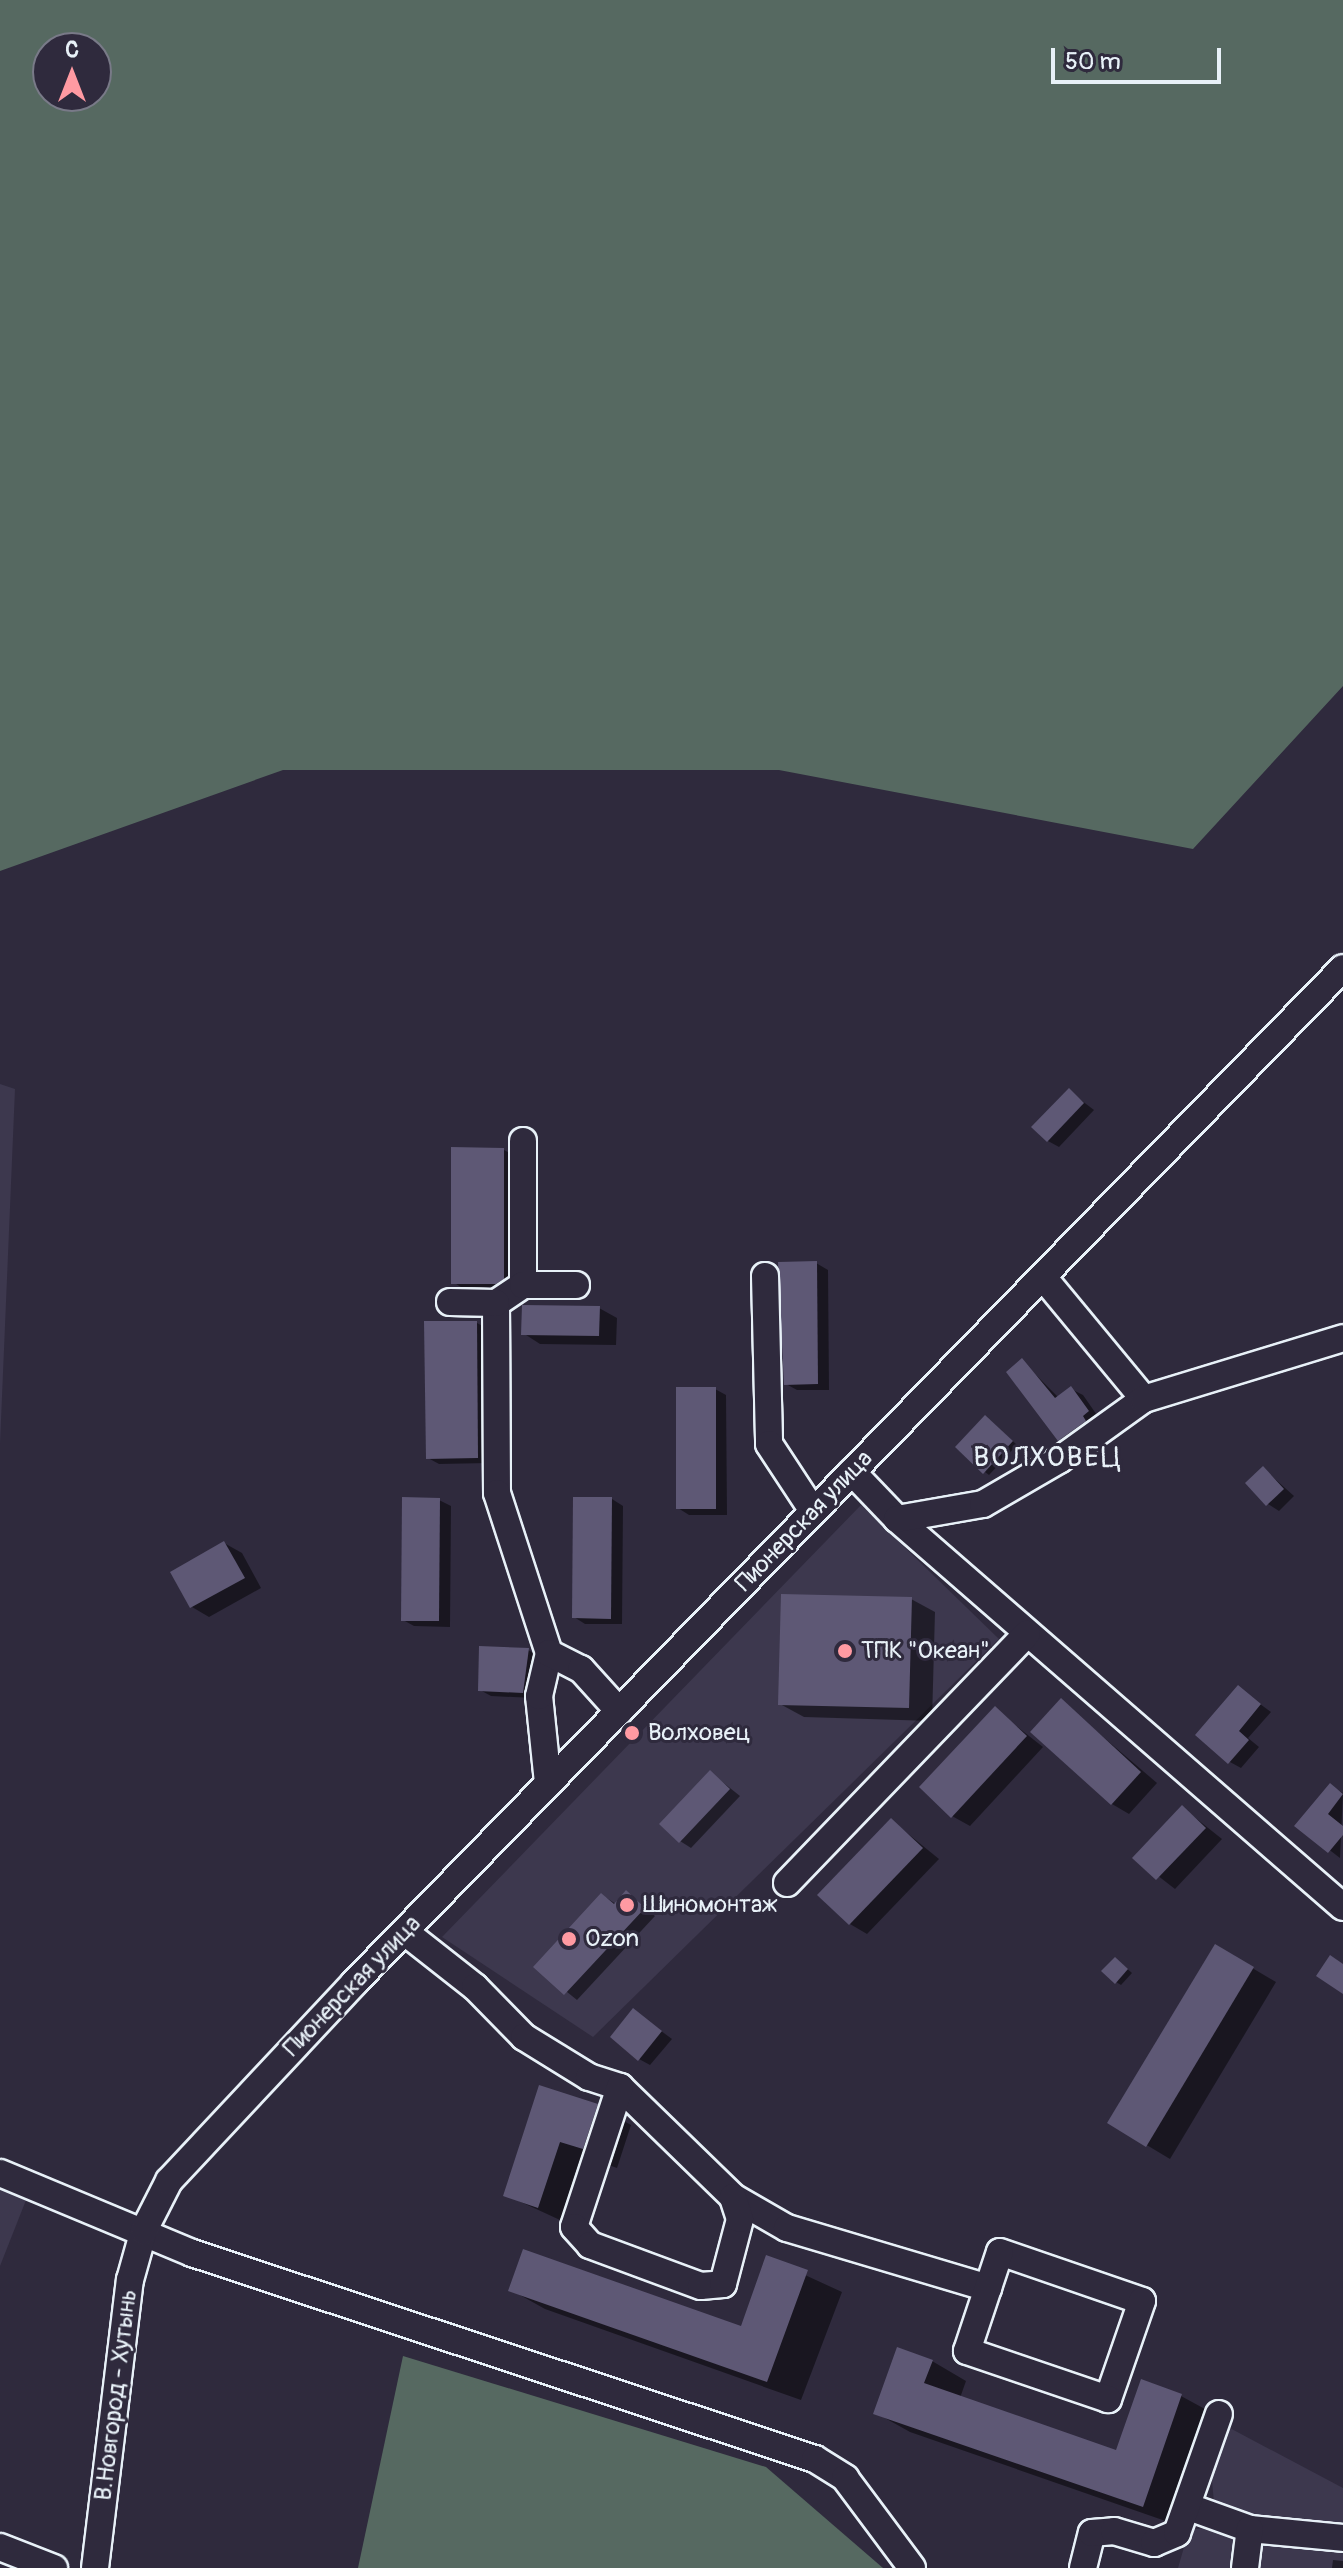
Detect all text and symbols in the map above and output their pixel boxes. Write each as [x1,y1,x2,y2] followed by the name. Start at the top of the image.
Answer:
[32,32,112,112] north arrow
[1055,32,1225,82] scale bar
[65,36,79,64] text: С
[1065,47,1121,76] text: 50 m
[973,1441,1123,1475] district label: ВОЛХОВЕЦ
[729,1444,879,1598] street label: Пионерская улица
[861,1637,990,1665] place label: ТПК "Океан"
[836,1642,854,1660] marker: ТПК "Океан"
[648,1719,751,1747] place label: Волховец
[623,1724,641,1742] marker: Волховец
[643,1891,777,1919] place label: Шиномонтаж
[618,1896,636,1914] marker: Шиномонтаж
[277,1909,427,2063] street label: Пионерская улица
[585,1925,639,1953] place label: Ozon
[560,1930,578,1948] marker: Ozon
[89,2288,143,2502] street label: В.Новгород - Хутынь

